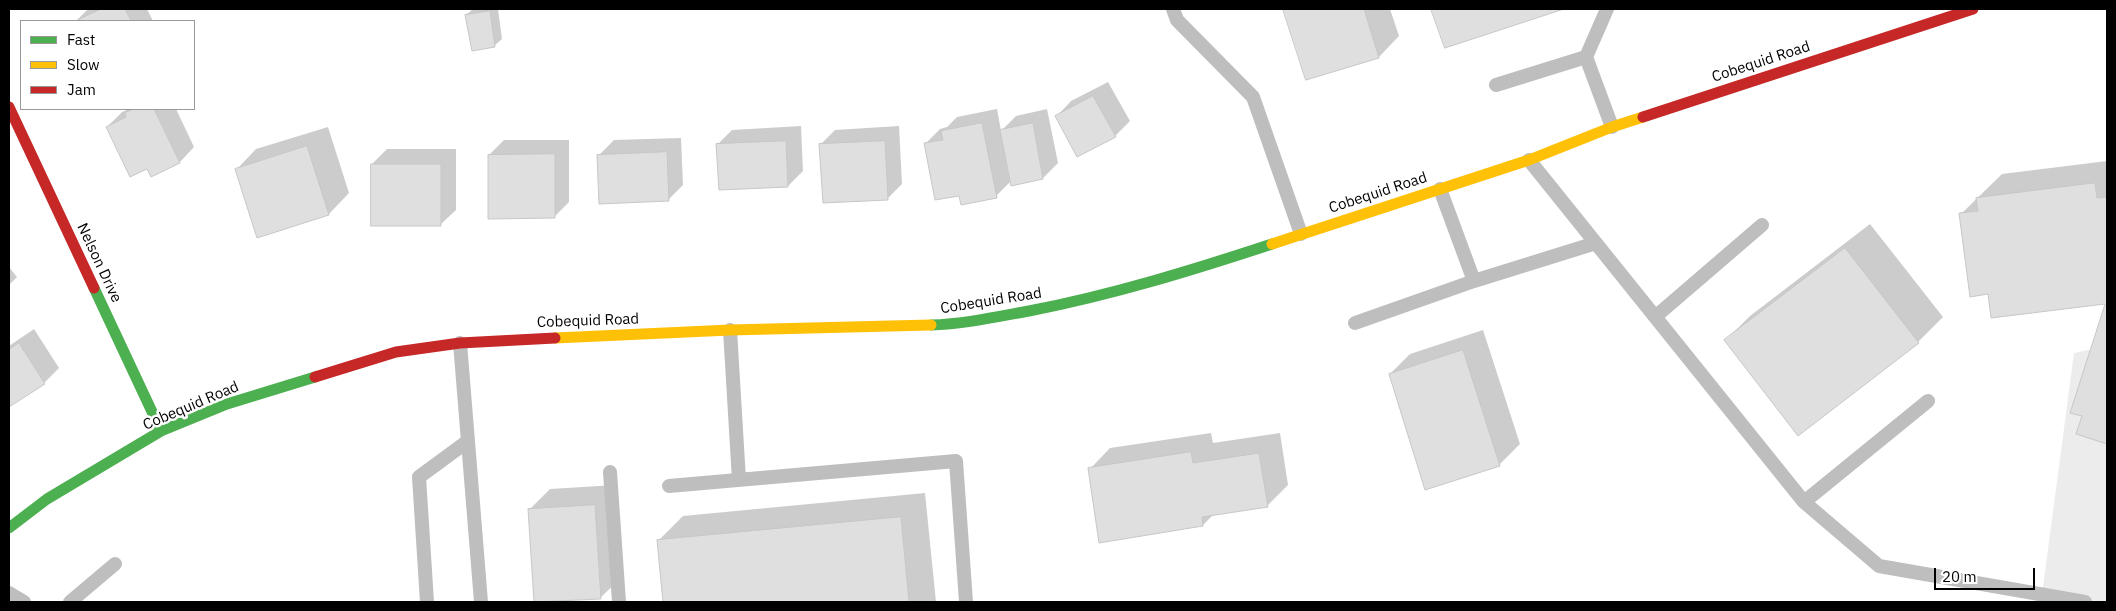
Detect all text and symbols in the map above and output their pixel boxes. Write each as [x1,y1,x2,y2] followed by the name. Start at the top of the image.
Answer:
[20,20,195,110] legend
[67,30,95,49] text: Fast
[1710,38,1812,86] street label: Cobequid Road
[67,55,100,74] text: Slow
[67,80,96,99] text: Jam
[1327,169,1429,217] street label: Cobequid Road
[73,220,125,306] street label: Nelson Drive
[939,284,1043,318] street label: Cobequid Road
[537,310,639,332] street label: Cobequid Road
[140,378,242,434] street label: Cobequid Road
[1936,558,2037,590] scale bar
[1942,567,1977,586] text: 20 m

